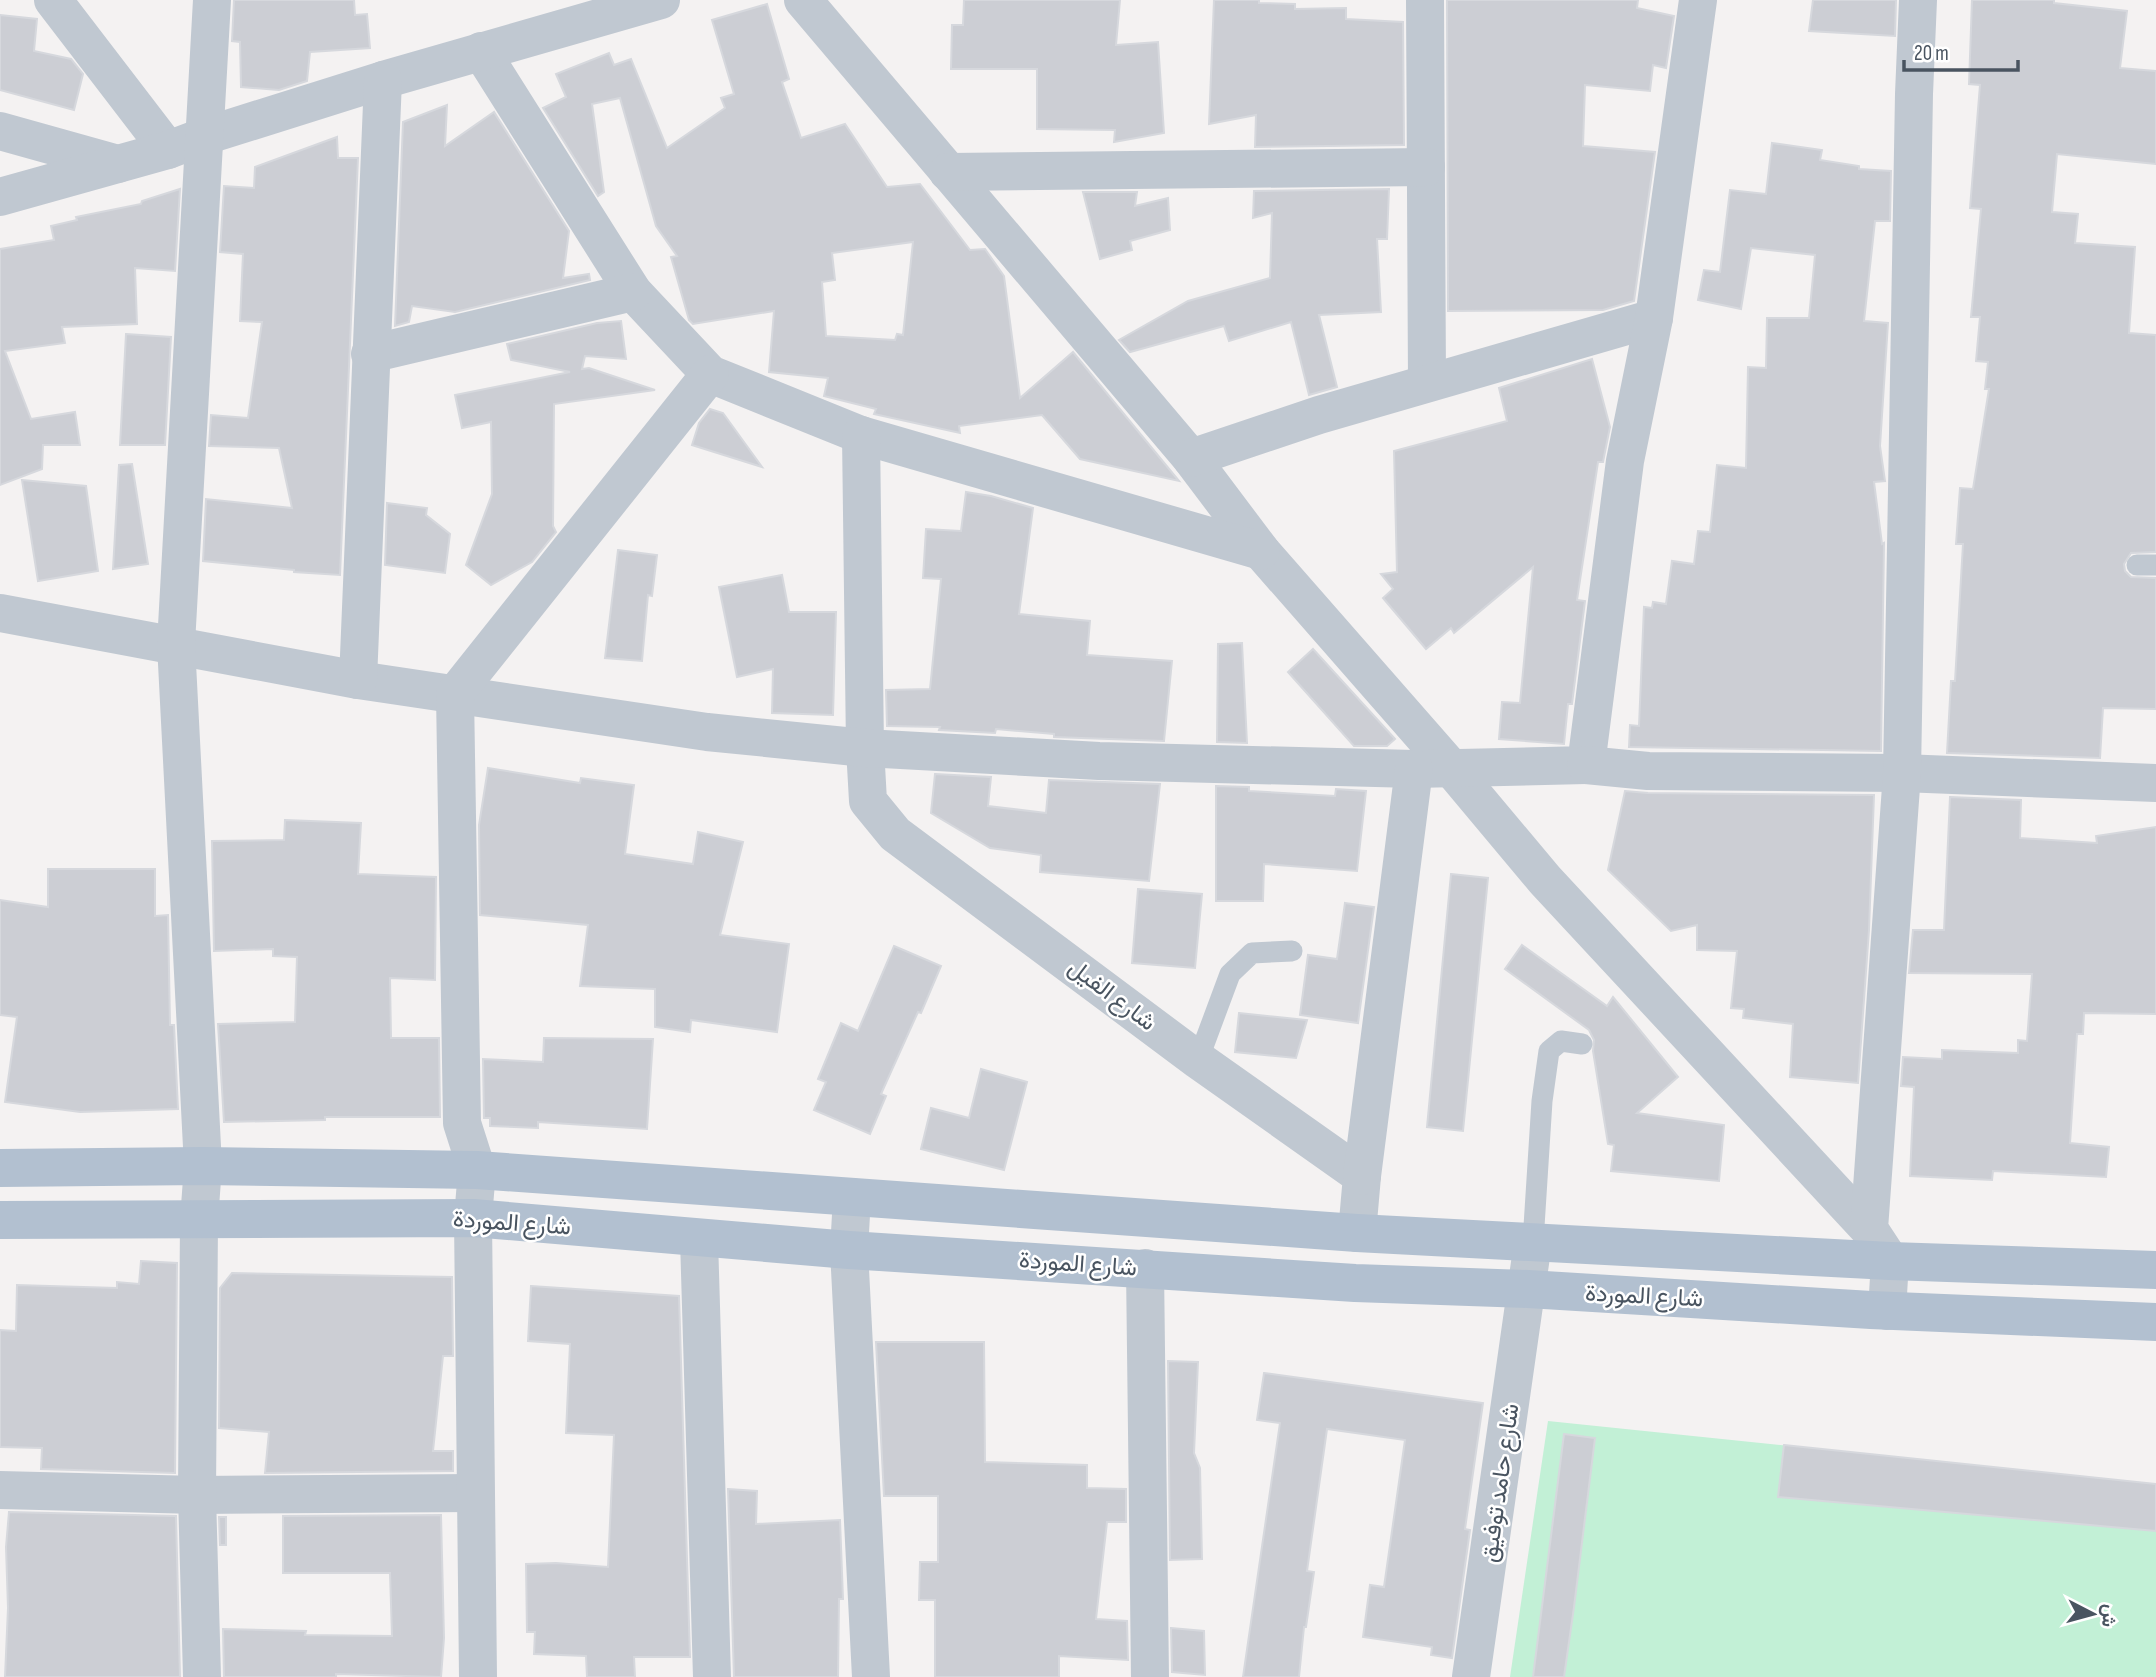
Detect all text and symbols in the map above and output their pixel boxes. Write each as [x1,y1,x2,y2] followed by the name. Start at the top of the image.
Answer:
[1904,28,2018,72] scale bar
[1914,41,1949,66] text: 20 m
[1062,953,1162,1038] street label: شارع الفيل
[452,1204,572,1243] street label: شارع الموردة
[1018,1245,1138,1284] street label: شارع الموردة
[1584,1278,1704,1315] street label: شارع الموردة
[1475,1402,1526,1564] street label: شارع حامد توفيق
[2058,1579,2128,1649] north arrow
[2096,1603,2121,1628] text: ش

